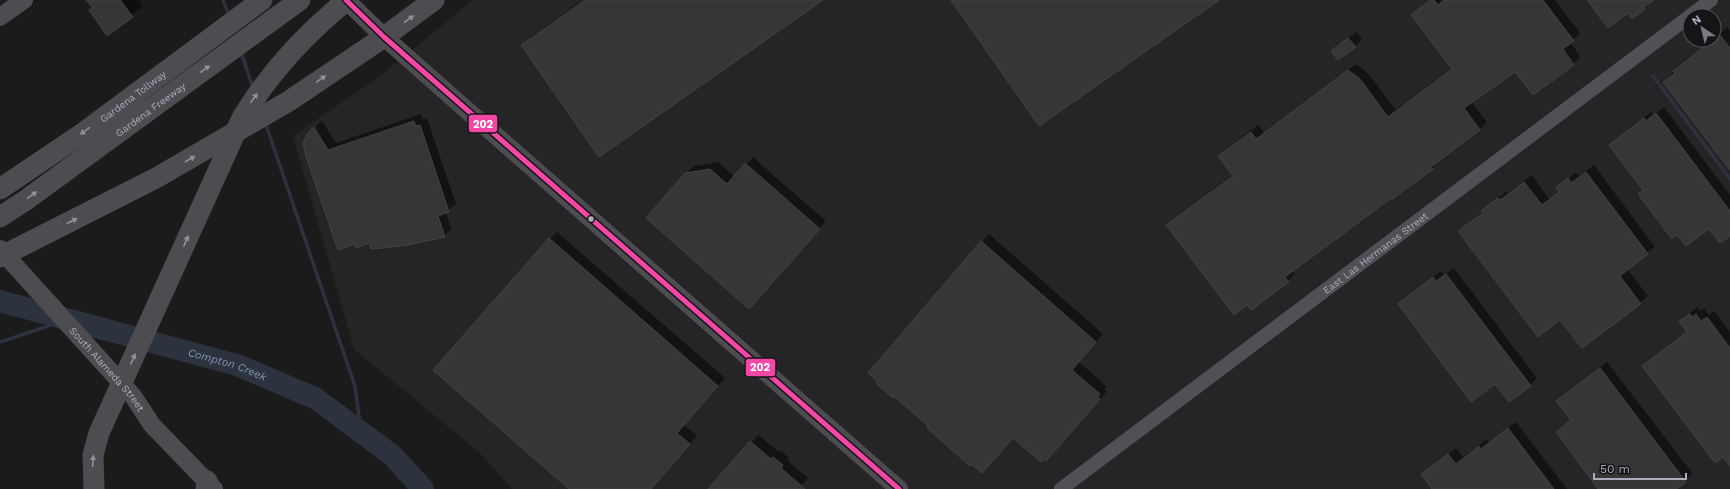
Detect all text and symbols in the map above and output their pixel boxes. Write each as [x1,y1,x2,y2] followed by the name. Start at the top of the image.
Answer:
[1682,8,1722,48] north arrow
[1689,13,1704,28] text: N
[404,15,415,23] one-way arrow
[200,65,210,73] one-way arrow
[98,68,168,124] street label: Gardena Tollway
[316,75,327,83] one-way arrow
[113,80,188,138] street label: Gardena Freeway
[250,93,258,104] one-way arrow
[468,114,498,133] line badge: 202
[473,118,494,131] text: 202
[79,127,90,136] one-way arrow
[184,155,196,162] one-way arrow
[27,191,38,200] one-way arrow
[1320,209,1430,296] street label: East Las Hermanas Street
[586,214,596,224] unlabelled marker
[66,218,78,224] one-way arrow
[183,235,189,246] one-way arrow
[68,325,147,414] street label: South Alameda Street
[187,346,270,384] water label: Compton Creek
[129,353,136,365] one-way arrow
[745,358,776,377] line badge: 202
[750,361,771,374] text: 202
[90,455,97,467] one-way arrow
[1594,455,1686,481] scale bar
[1600,462,1630,476] text: 50 m

